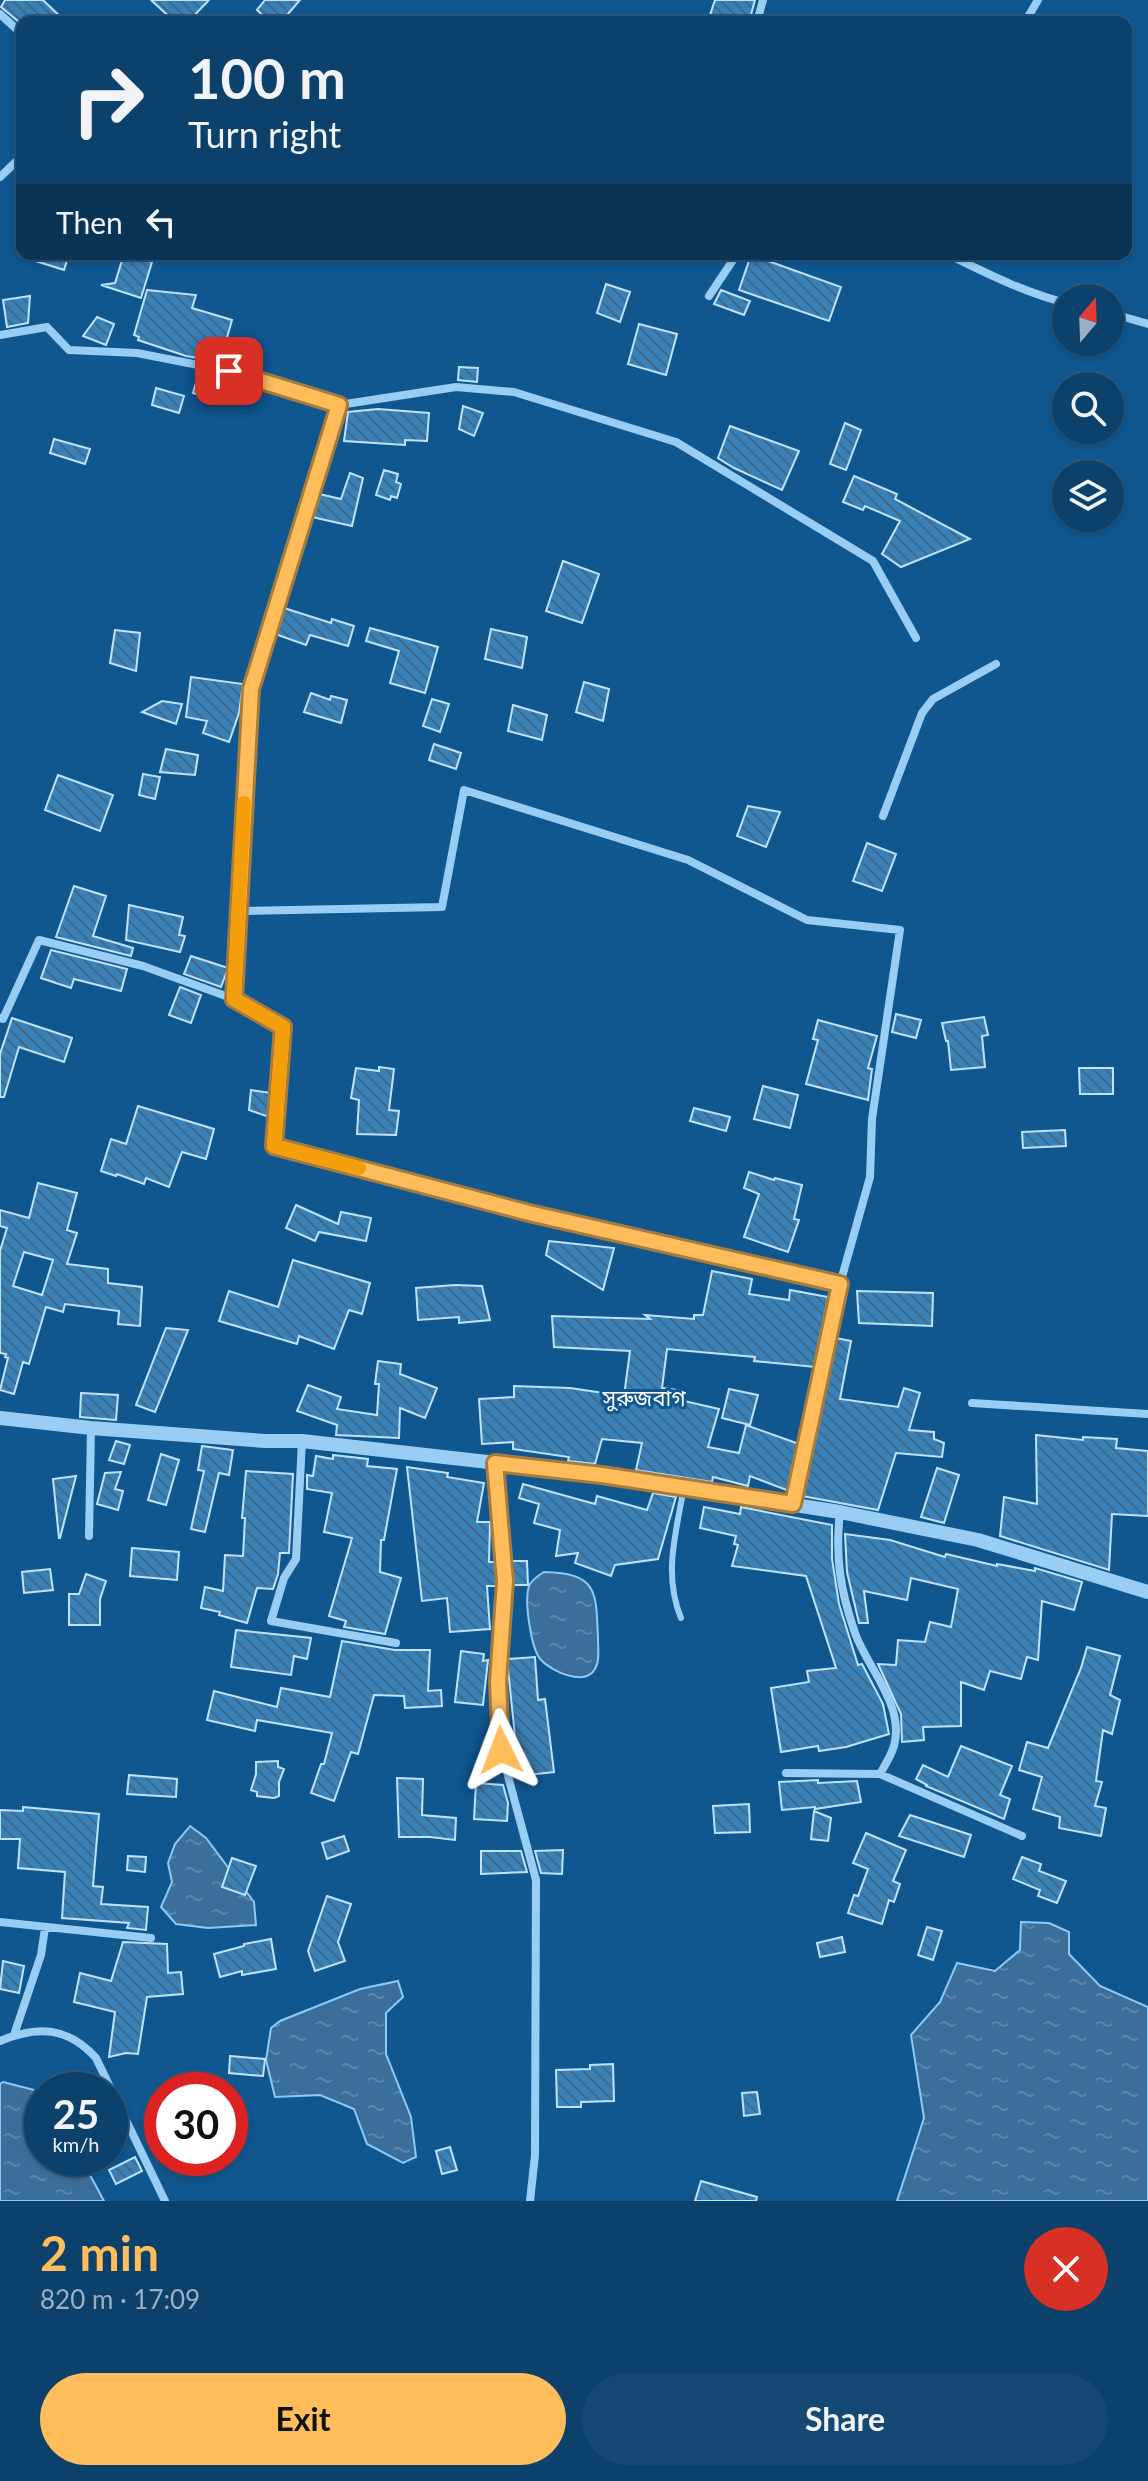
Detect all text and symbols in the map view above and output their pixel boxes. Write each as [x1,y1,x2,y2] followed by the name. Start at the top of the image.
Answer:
[188,44,346,111] text: 100 m
[56,48,160,152] icon: right
[188,112,341,156] text: Turn right
[139,200,183,244] icon: left
[56,204,123,240] text: Then
[1052,284,1124,356] north arrow
[1052,284,1124,532] map controls
[195,337,263,405] pin
[207,349,251,393] icon: arrive
[1052,372,1124,444] button: search
[1052,460,1124,532] button: layers
[601,1384,686,1412] district label: সুরুজবাগ
[459,1708,543,1792] position arrow
[144,2072,248,2176] speed limit sign: 30
[53,2090,99,2138] text: 25
[53,2132,99,2156] text: km/h
[40,2224,159,2281] text: 2 min
[1024,2227,1108,2311] button: close
[40,2283,200,2315] text: 820 m · 17:09
[40,2373,566,2465] button: Exit
[582,2373,1108,2465] button: Share

